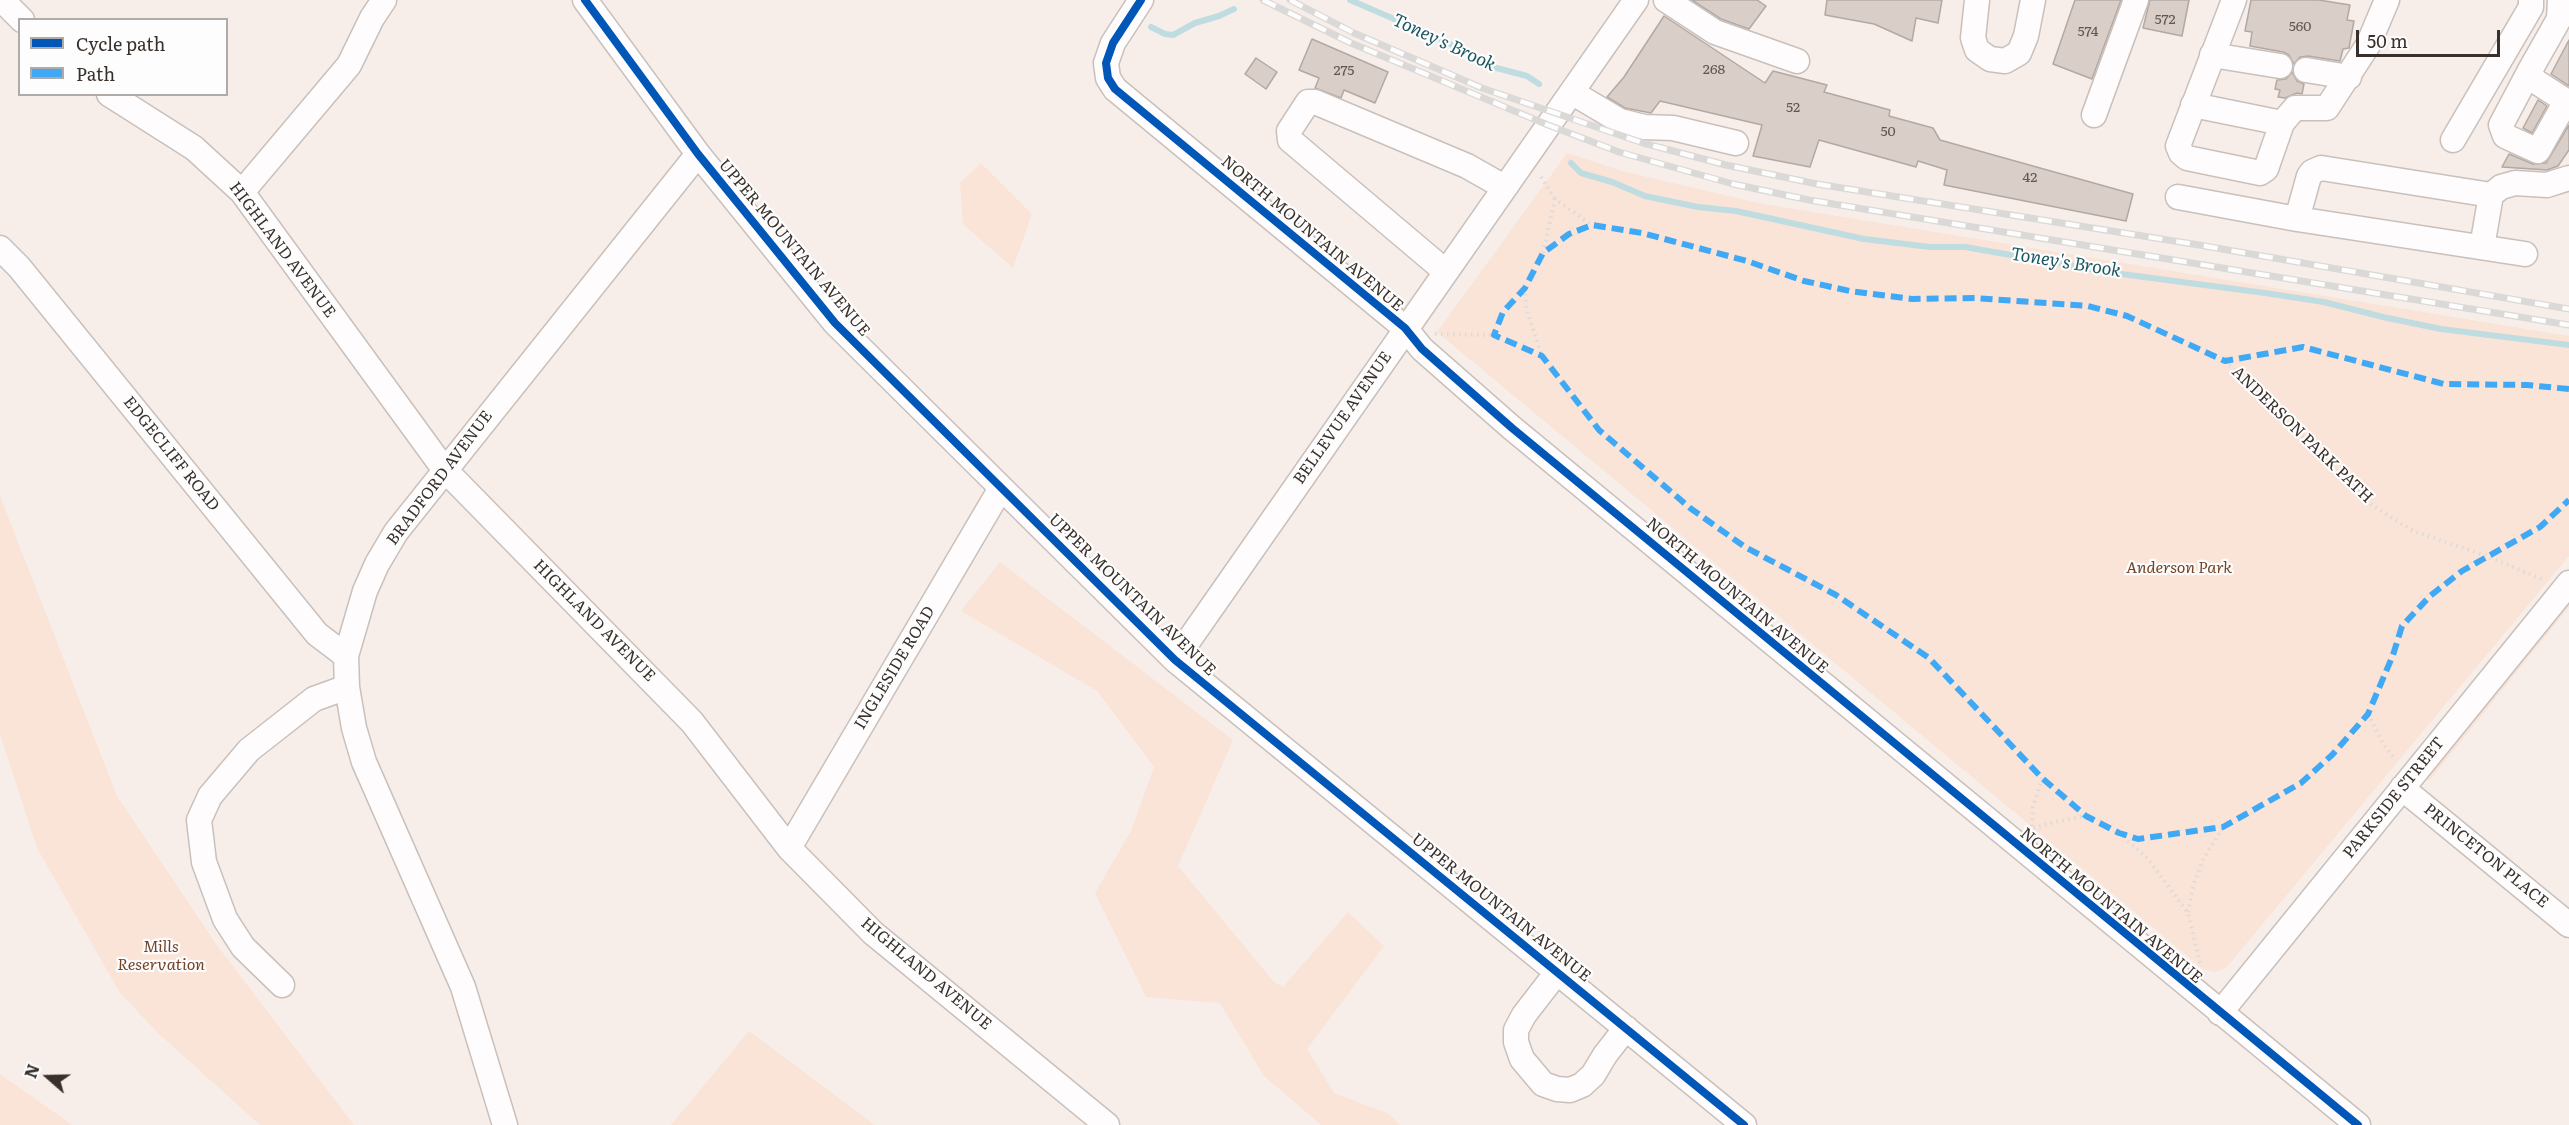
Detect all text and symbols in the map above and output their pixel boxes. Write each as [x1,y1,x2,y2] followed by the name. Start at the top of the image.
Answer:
[1389,10,1499,76] water label: Toney's Brook
[2154,12,2176,28] house number: 572
[18,18,228,96] legend
[2359,18,2503,56] scale bar
[2289,19,2311,35] house number: 560
[2078,24,2098,40] house number: 574
[2367,27,2408,54] text: 50 m
[76,30,165,57] text: Cycle path
[76,60,115,87] text: Path
[1703,62,1725,78] house number: 268
[1334,63,1354,79] house number: 275
[1786,100,1800,116] house number: 52
[1880,124,1896,140] house number: 50
[1217,152,1407,316] street label: NORTH MOUNTAIN AVENUE
[714,156,874,340] street label: UPPER MOUNTAIN AVENUE
[2023,170,2037,186] house number: 42
[225,178,339,322] street label: HIGHLAND AVENUE
[2009,244,2123,282] water label: Toney's Brook
[1290,348,1396,488] street label: BELLEVUE AVENUE
[2227,363,2377,507] street label: ANDERSON PARK PATH
[119,393,223,515] street label: EDGECLIFF ROAD
[383,407,497,549] street label: BRADFORD AVENUE
[1044,510,1220,680] street label: UPPER MOUNTAIN AVENUE
[1642,514,1832,678] street label: NORTH MOUNTAIN AVENUE
[529,556,659,686] street label: HIGHLAND AVENUE
[2126,558,2232,578] park label: Anderson Park
[851,603,939,733] street label: INGLESIDE ROAD
[2339,734,2449,862] street label: PARKSIDE STREET
[2420,800,2552,912] street label: PRINCETON PLACE
[2016,824,2206,988] street label: NORTH MOUNTAIN AVENUE
[1408,830,1594,986] street label: UPPER MOUNTAIN AVENUE
[857,914,995,1034] street label: HIGHLAND AVENUE
[117,937,205,975] park label: Mills Reservation
[18,1047,78,1107] north arrow
[18,1060,45,1081] text: N

